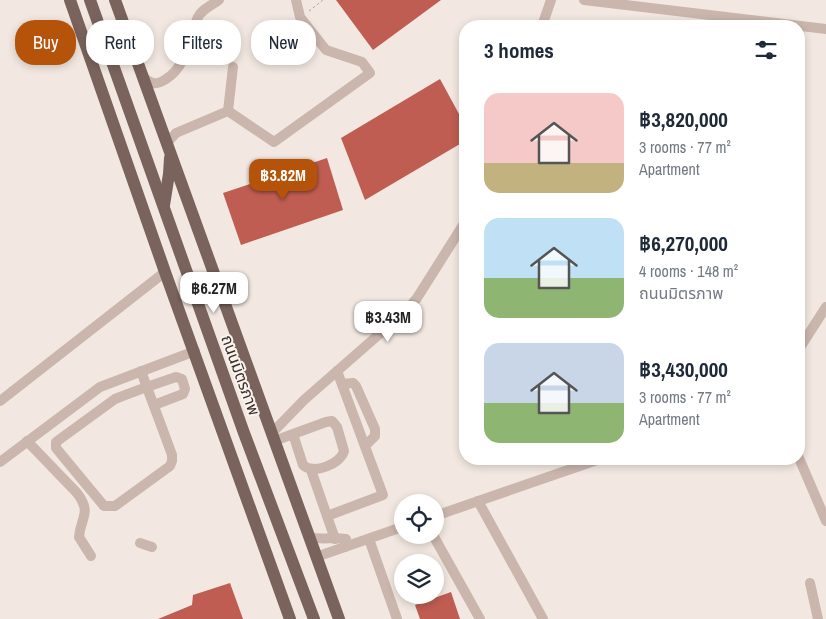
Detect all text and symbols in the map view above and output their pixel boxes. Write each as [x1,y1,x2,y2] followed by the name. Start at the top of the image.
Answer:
[15,20,76,65] chip: Buy
[86,20,154,65] chip: Rent
[164,20,241,65] chip: Filters
[251,20,316,65] chip: New
[484,36,554,65] text: 3 homes
[752,36,780,64] icon: filters
[639,105,728,134] text: ฿3,820,000
[524,113,584,173] icon: home
[639,136,731,158] text: 3 rooms · 77 m²
[242,158,324,201] pin: ฿3.82M
[639,158,700,180] text: Apartment
[260,164,306,186] text: ฿3.82M
[639,229,728,258] text: ฿6,270,000
[524,238,584,298] icon: home
[639,260,738,282] text: 4 rooms · 148 m²
[173,272,255,314] pin: ฿6.27M
[191,277,237,299] text: ฿6.27M
[639,282,723,304] text: ถนนมิตรภาพ
[347,300,429,343] pin: ฿3.43M
[365,306,411,328] text: ฿3.43M
[216,332,266,418] street label: ถนนมิตรภาพ
[639,355,728,384] text: ฿3,430,000
[524,363,584,423] icon: home
[639,386,731,408] text: 3 rooms · 77 m²
[639,408,700,430] text: Apartment
[394,494,444,604] map controls
[394,494,444,544] button: locate
[394,554,444,604] button: layers

